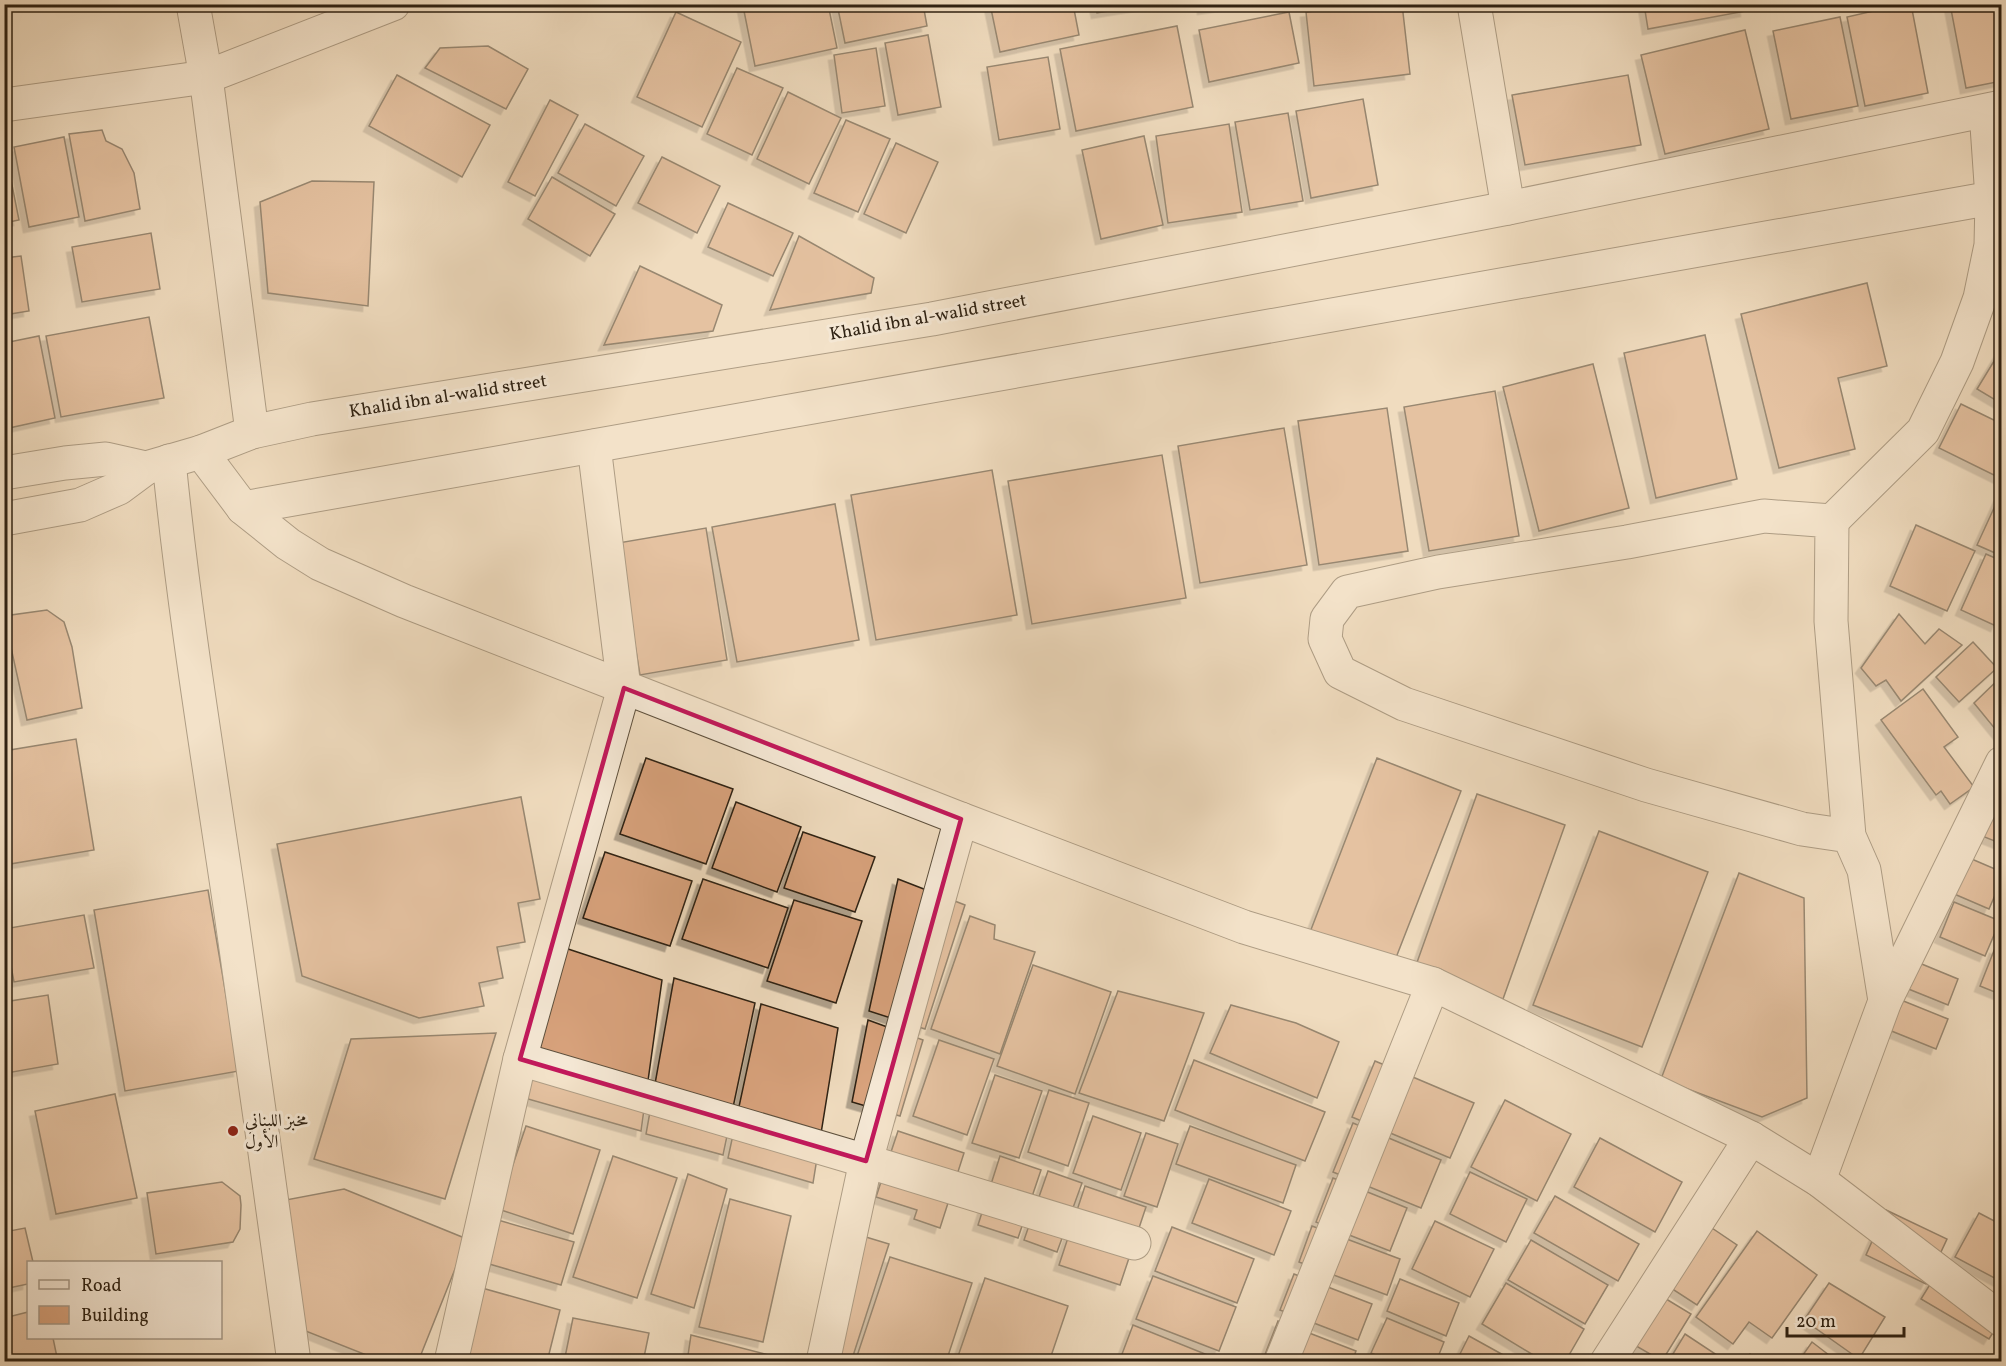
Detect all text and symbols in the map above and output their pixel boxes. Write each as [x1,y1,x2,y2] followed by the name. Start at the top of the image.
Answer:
[827,288,1029,348] street label: Khalid ibn al-walid street
[347,369,549,425] street label: Khalid ibn al-walid street
[245,1109,308,1155] place label: مخبز اللبناني الأول
[226,1124,240,1138] marker: مخبز اللبناني الأول
[27,1261,222,1339] legend
[81,1274,122,1299] text: Road
[1787,1300,1904,1338] scale bar
[81,1304,149,1329] text: Building
[1796,1310,1836,1335] text: 20 m

